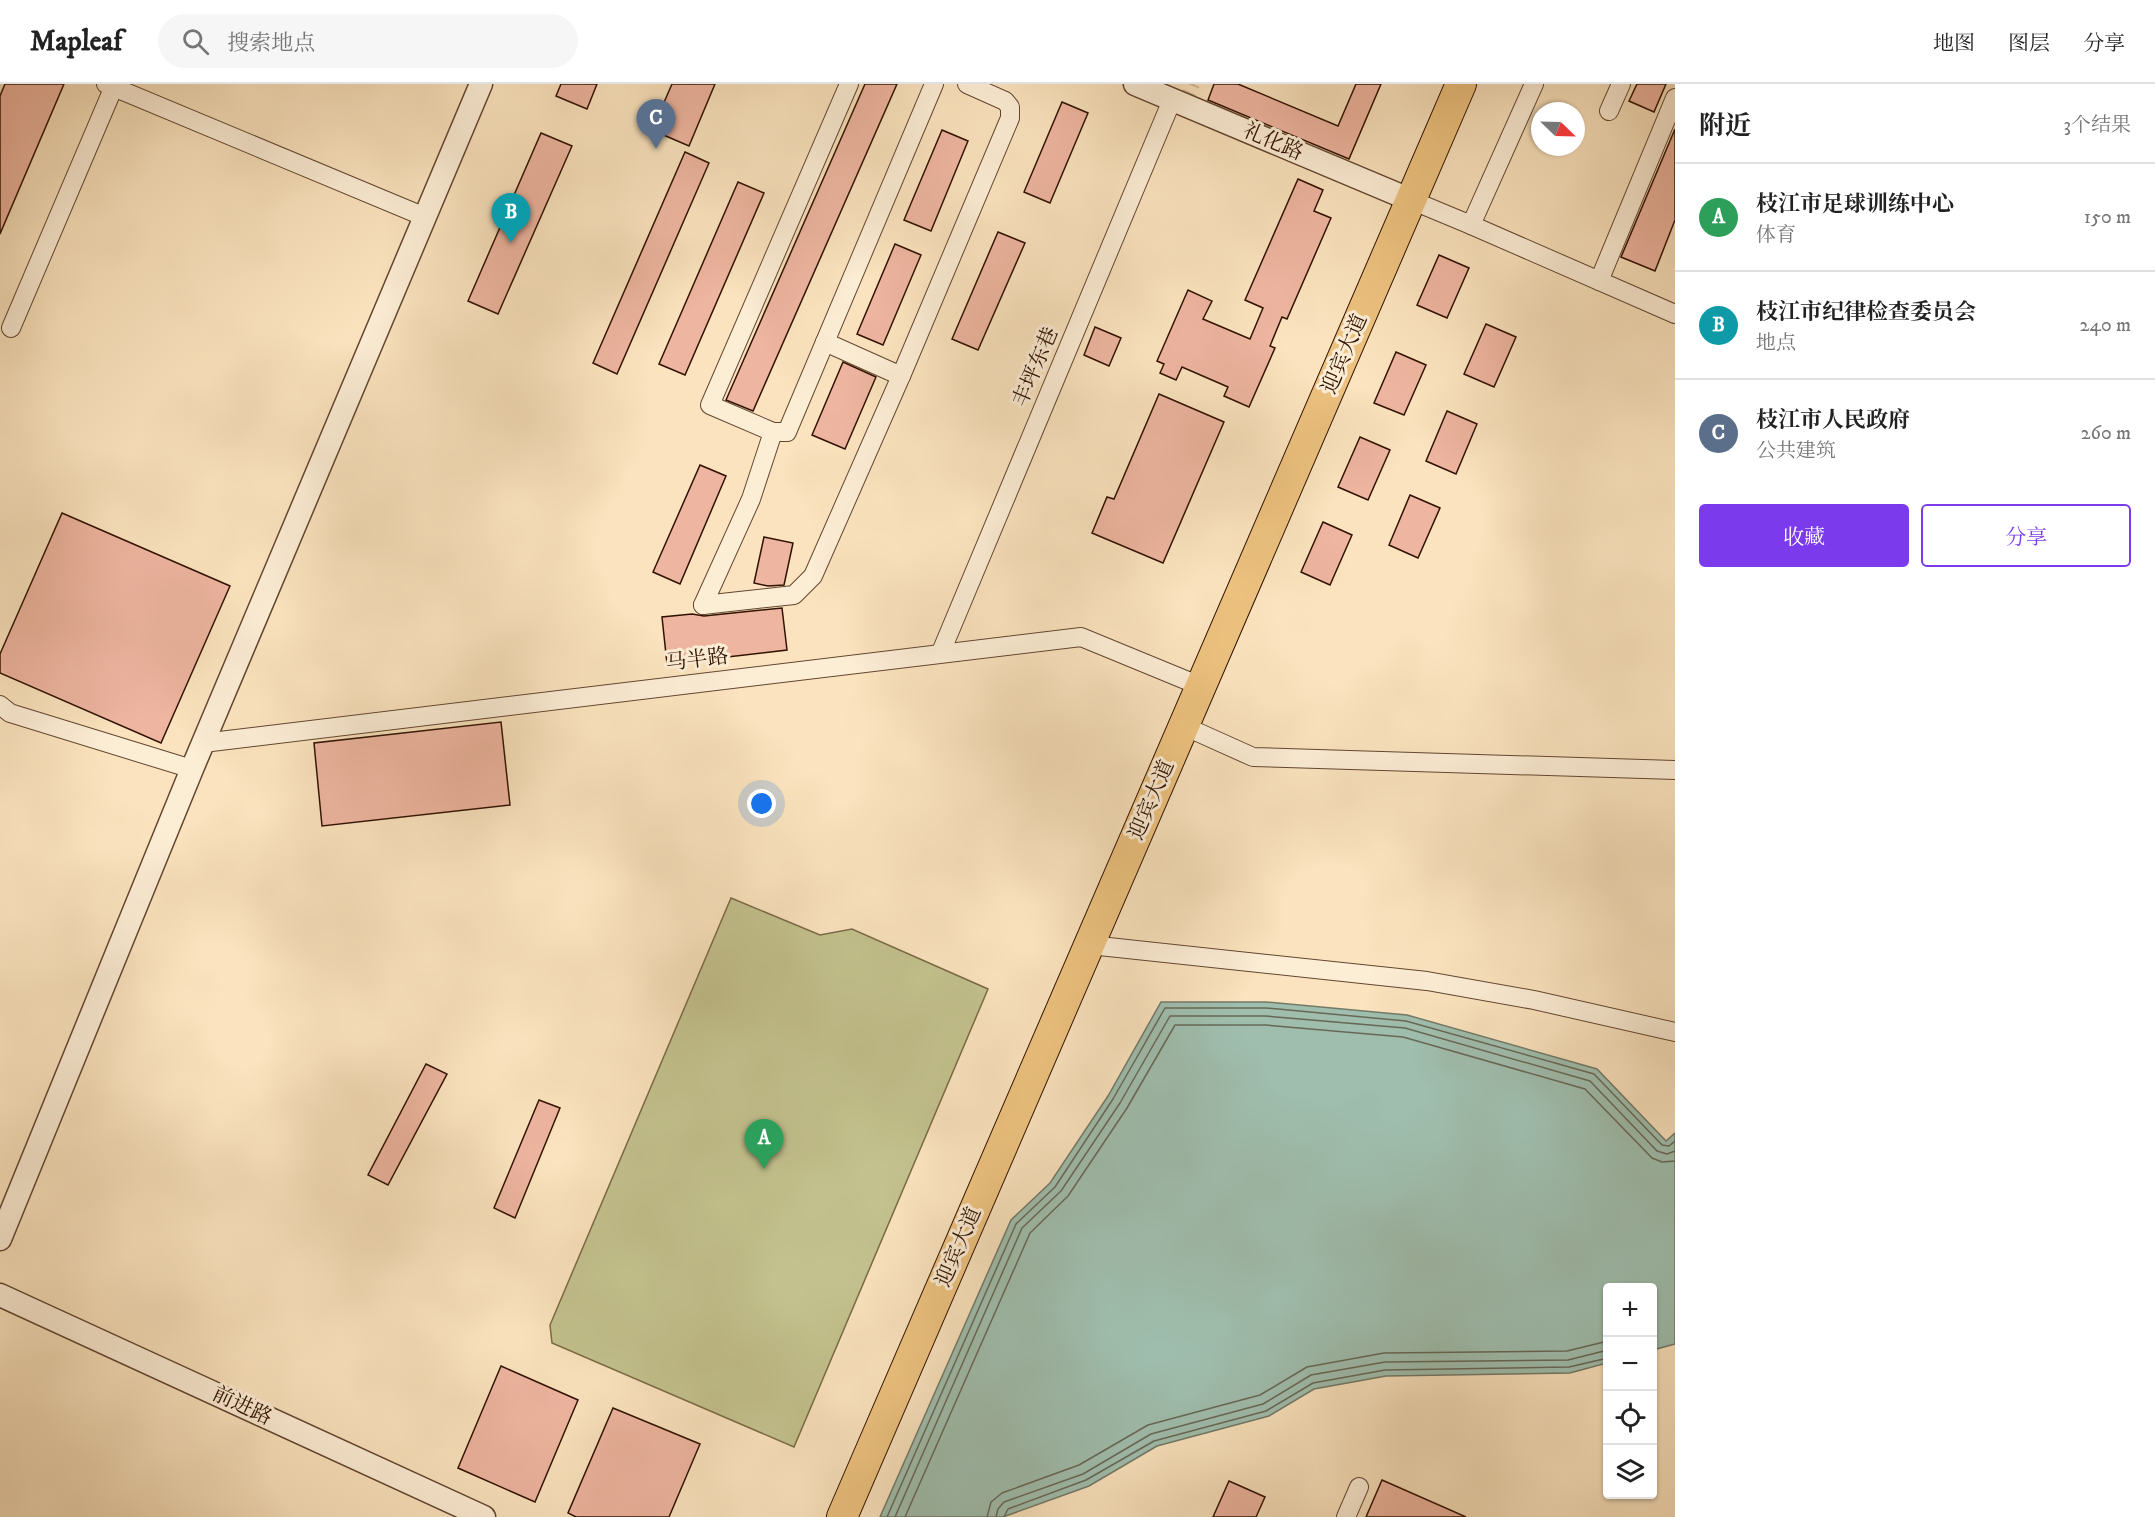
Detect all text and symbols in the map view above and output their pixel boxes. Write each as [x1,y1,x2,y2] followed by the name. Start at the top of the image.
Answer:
[158,14,578,68] search box
[30,24,122,59] text: Mapleaf
[179,25,212,58] icon: search
[227,30,315,57] text: 搜索地点
[1933,31,1975,57] text: 地图
[2008,31,2050,57] text: 图层
[2083,31,2125,57] text: 分享
[636,100,676,149] pin: C
[1531,102,1585,156] north arrow
[1699,110,1751,143] text: 附近
[2064,113,2131,138] text: 3个结果
[1239,118,1307,166] street label: 礼化路
[1756,191,1954,218] text: 枝江市足球训练中心
[492,194,530,243] pin: B
[1712,205,1725,230] text: A
[2084,205,2131,230] text: 150 m
[1756,223,1796,248] text: 体育
[1756,299,1976,326] text: 枝江市纪律检查委员会
[1317,310,1373,398] street label: 迎宾大道
[1712,313,1725,338] text: B
[2080,313,2131,338] text: 240 m
[1008,323,1064,411] street label: 丰坪东巷
[1756,331,1796,356] text: 地点
[1756,407,1910,434] text: 枝江市人民政府
[1712,421,1725,446] text: C
[2081,421,2131,446] text: 260 m
[1756,439,1836,464] text: 公共建筑
[1699,504,1909,567] button: 收藏
[1921,504,2131,567] button: 分享
[664,643,730,677] street label: 马半路
[1124,756,1180,844] street label: 迎宾大道
[747,789,776,818] your location
[744,1120,783,1169] pin: A
[931,1203,987,1291] street label: 迎宾大道
[1603,1283,1657,1499] map controls
[1603,1283,1657,1337] button: +
[1603,1337,1657,1391] button: −
[208,1381,276,1431] street label: 前进路
[1603,1391,1657,1445] button: locate
[1603,1445,1657,1499] button: layers

